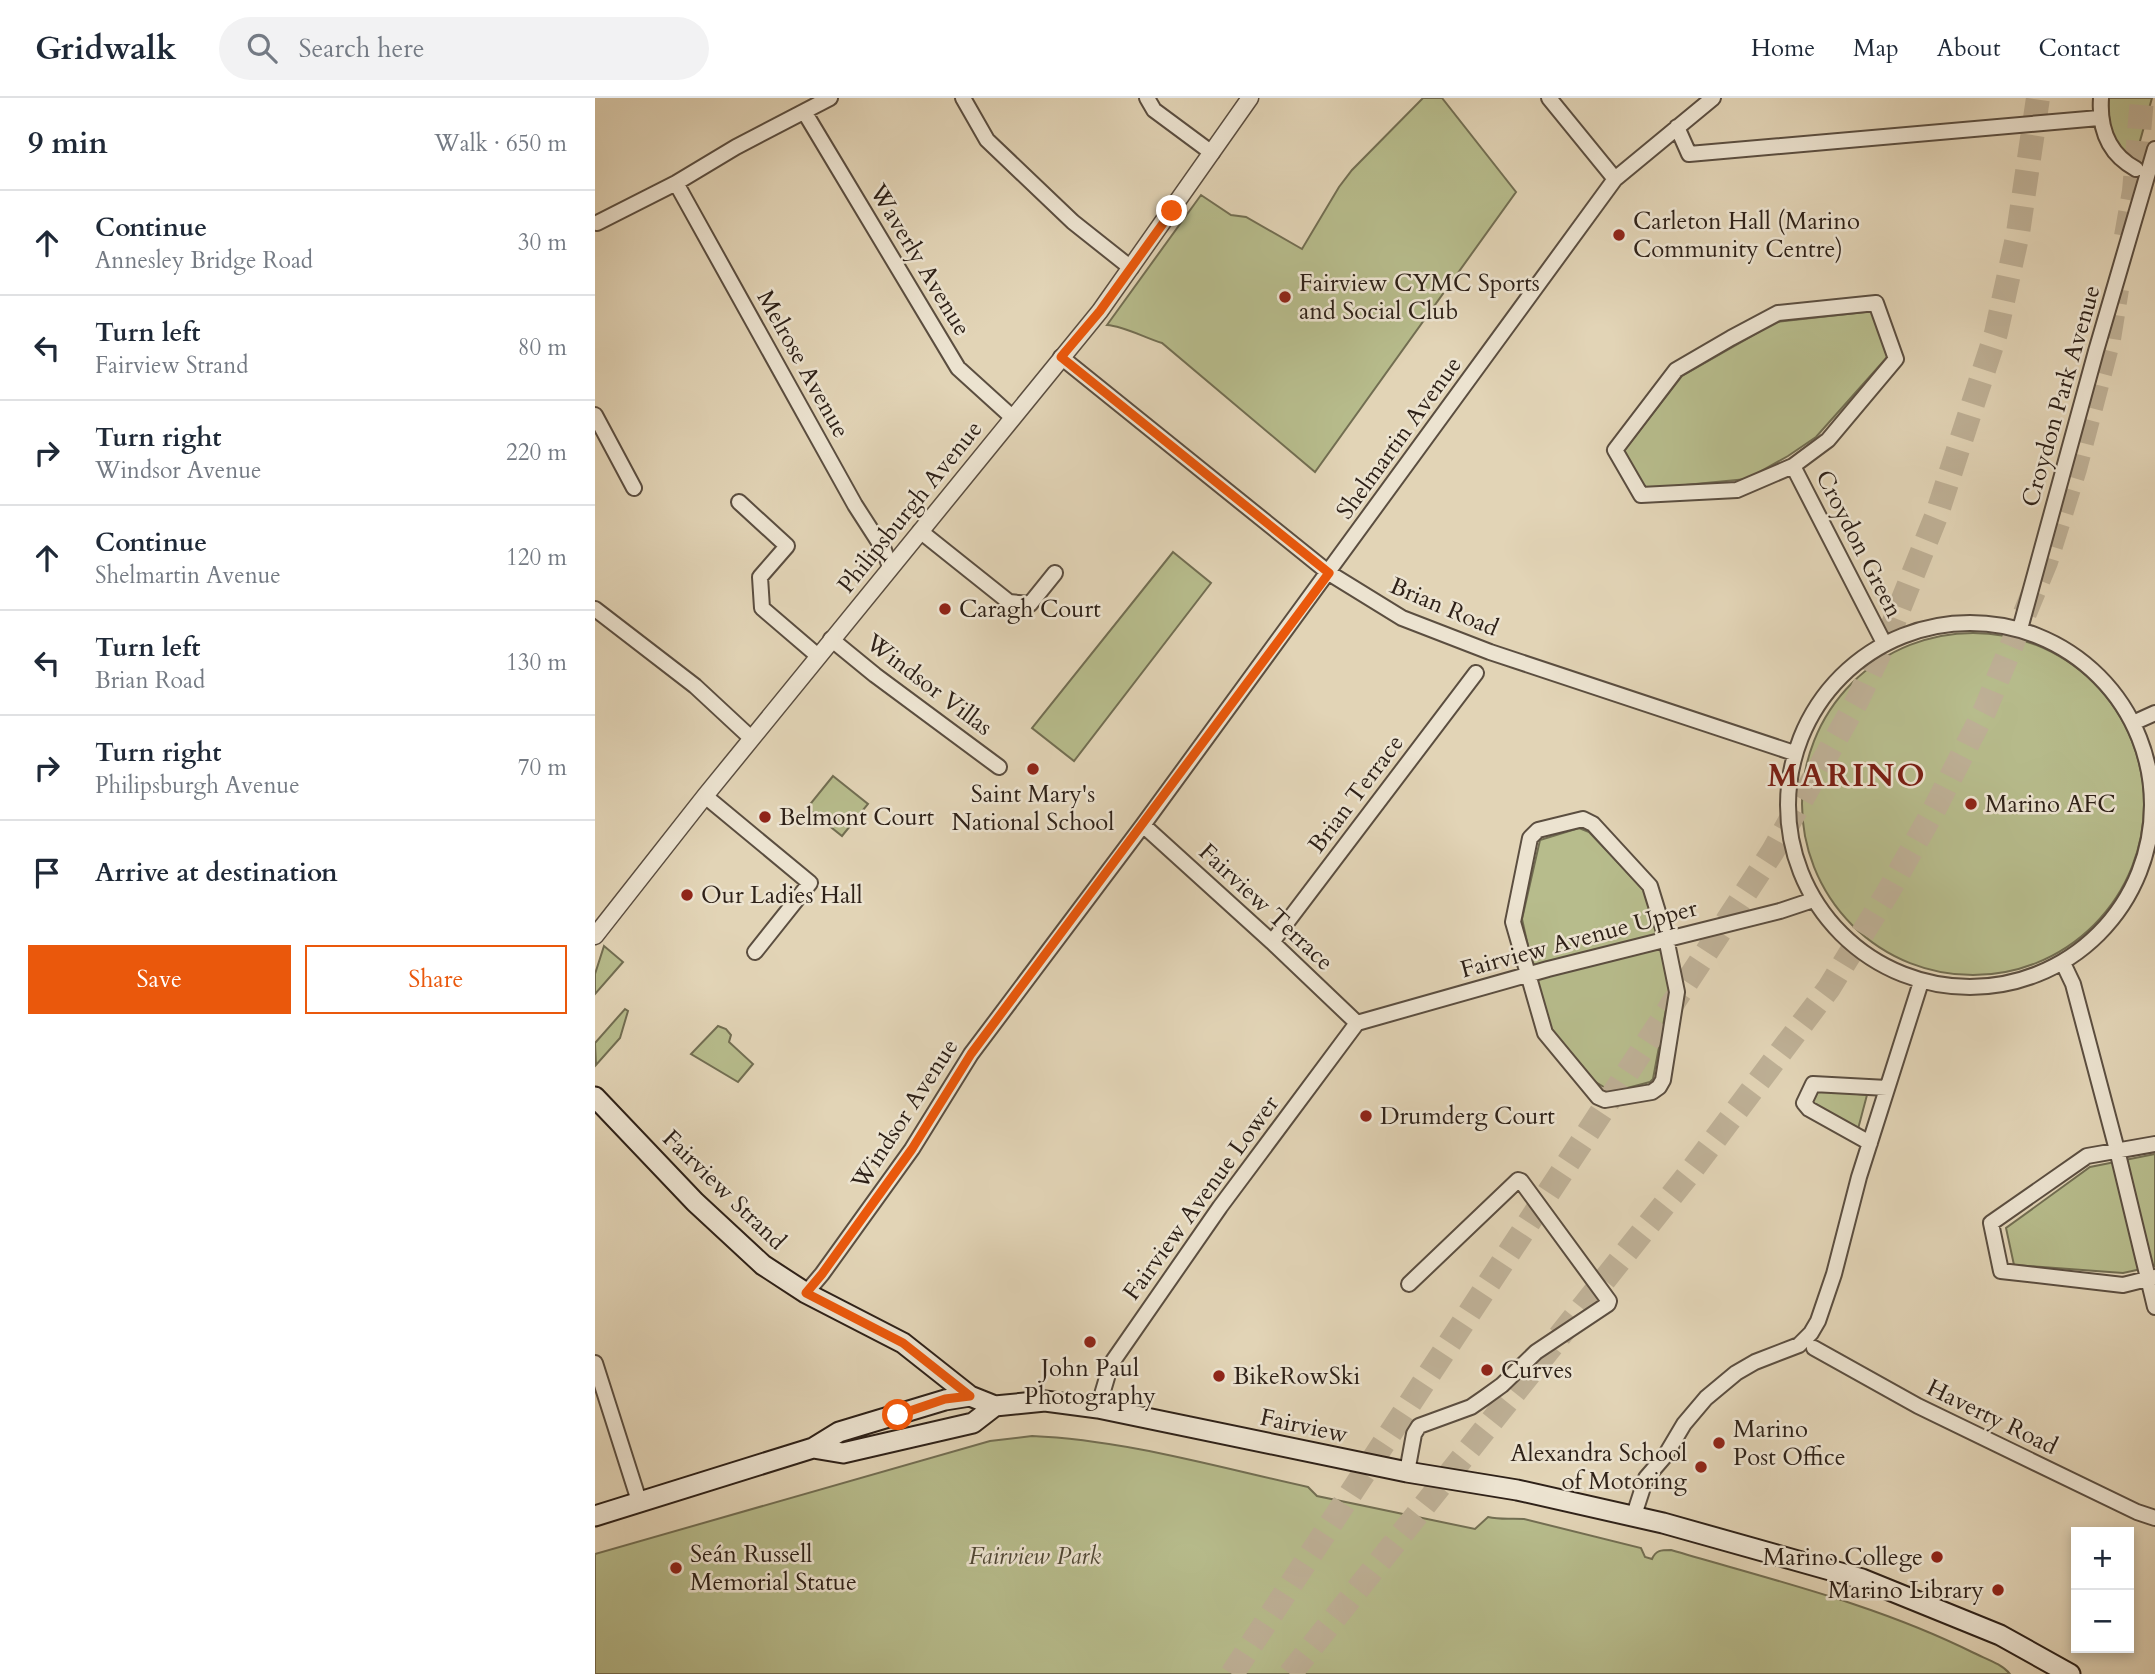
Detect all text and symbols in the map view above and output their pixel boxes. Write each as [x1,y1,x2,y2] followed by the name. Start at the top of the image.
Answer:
[219,17,709,80] search box
[35,26,177,71] text: Gridwalk
[243,29,281,67] icon: search
[299,31,425,66] text: Search here
[1751,32,1815,65] text: Home
[1853,32,1899,65] text: Map
[1937,32,2001,65] text: About
[2039,32,2120,65] text: Contact
[28,123,108,164] text: 9 min
[434,128,567,159] text: Walk · 650 m
[861,177,978,342] street label: Waverly Avenue
[1156,195,1187,226] route end
[1633,205,1860,266] place label: Carleton Hall (Marino Community Centre)
[95,210,207,245] text: Continue
[28,224,66,262] icon: ahead
[518,227,567,258] text: 30 m
[1611,227,1627,243] marker: Carleton Hall (Marino Community Centre)
[95,245,313,276] text: Annesley Bridge Road
[1299,267,1540,328] place label: Fairview CYMC Sports and Social Club
[2014,281,2108,511] street label: Croydon Park Avenue
[749,284,857,444] street label: Melrose Avenue
[1277,289,1293,305] marker: Fairview CYMC Sports and Social Club
[95,315,200,350] text: Turn left
[28,329,66,367] icon: left
[518,332,567,363] text: 80 m
[95,350,249,381] text: Fairview Strand
[1329,350,1469,526] street label: Shelmartin Avenue
[830,414,990,600] street label: Philipsburgh Avenue
[95,420,222,455] text: Turn right
[28,434,66,472] icon: right
[506,437,567,468] text: 220 m
[95,455,261,486] text: Windsor Avenue
[1808,464,1911,624] street label: Croydon Green
[95,525,207,560] text: Continue
[28,539,66,577] icon: ahead
[506,542,567,573] text: 120 m
[95,560,281,591] text: Shelmartin Avenue
[1385,569,1504,645] street label: Brian Road
[959,593,1101,626] place label: Caragh Court
[937,601,953,617] marker: Caragh Court
[858,626,999,744] street label: Windsor Villas
[95,630,200,665] text: Turn left
[28,644,66,682] icon: left
[506,647,567,678] text: 130 m
[95,665,205,696] text: Brian Road
[1301,728,1411,860] street label: Brian Terrace
[95,735,222,770] text: Turn right
[28,749,66,787] icon: right
[518,752,567,783] text: 70 m
[1767,754,1927,798] district label: MARINO
[1025,761,1041,777] marker: Saint Mary's National School
[95,770,300,801] text: Philipsburgh Avenue
[952,778,1114,839] place label: Saint Mary's National School
[1985,788,2116,821] place label: Marino AFC
[1963,796,1979,812] marker: Marino AFC
[779,801,935,834] place label: Belmont Court
[757,809,773,825] marker: Belmont Court
[1191,836,1341,978] street label: Fairview Terrace
[28,854,66,892] icon: arrive
[95,855,338,890] text: Arrive at destination
[701,879,863,912] place label: Our Ladies Hall
[679,887,695,903] marker: Our Ladies Hall
[1457,891,1701,987] street label: Fairview Avenue Upper
[28,945,291,1014] button: Save
[305,945,567,1014] button: Share
[843,1032,966,1197] street label: Windsor Avenue
[1115,1089,1287,1307] street label: Fairview Avenue Lower
[1380,1100,1555,1133] place label: Drumderg Court
[1358,1108,1374,1124] marker: Drumderg Court
[655,1122,793,1258] street label: Fairview Strand
[1082,1334,1098,1350] marker: John Paul Photography
[1024,1352,1156,1413] place label: John Paul Photography
[1501,1354,1572,1387] place label: Curves
[1233,1360,1361,1393] place label: BikeRowSki
[1479,1362,1495,1378] marker: Curves
[1211,1368,1227,1384] marker: BikeRowSki
[1921,1371,2063,1463] street label: Haverty Road
[882,1399,913,1430] route start
[1257,1401,1351,1451] street label: Fairview
[1733,1413,1846,1474] place label: Marino Post Office
[1711,1435,1727,1451] marker: Marino Post Office
[1510,1437,1688,1498] place label: Alexandra School of Motoring
[1693,1459,1709,1475] marker: Alexandra School of Motoring
[2071,1527,2134,1653] map controls
[2071,1527,2134,1590] button: +
[690,1538,857,1599] place label: Seán Russell Memorial Statue
[969,1540,1101,1573] park label: Fairview Park
[1763,1541,1923,1574] place label: Marino College
[1929,1549,1945,1565] marker: Marino College
[668,1560,684,1576] marker: Seán Russell Memorial Statue
[1828,1574,1984,1607] place label: Marino Library
[1990,1582,2006,1598] marker: Marino Library
[2071,1590,2134,1653] button: −

